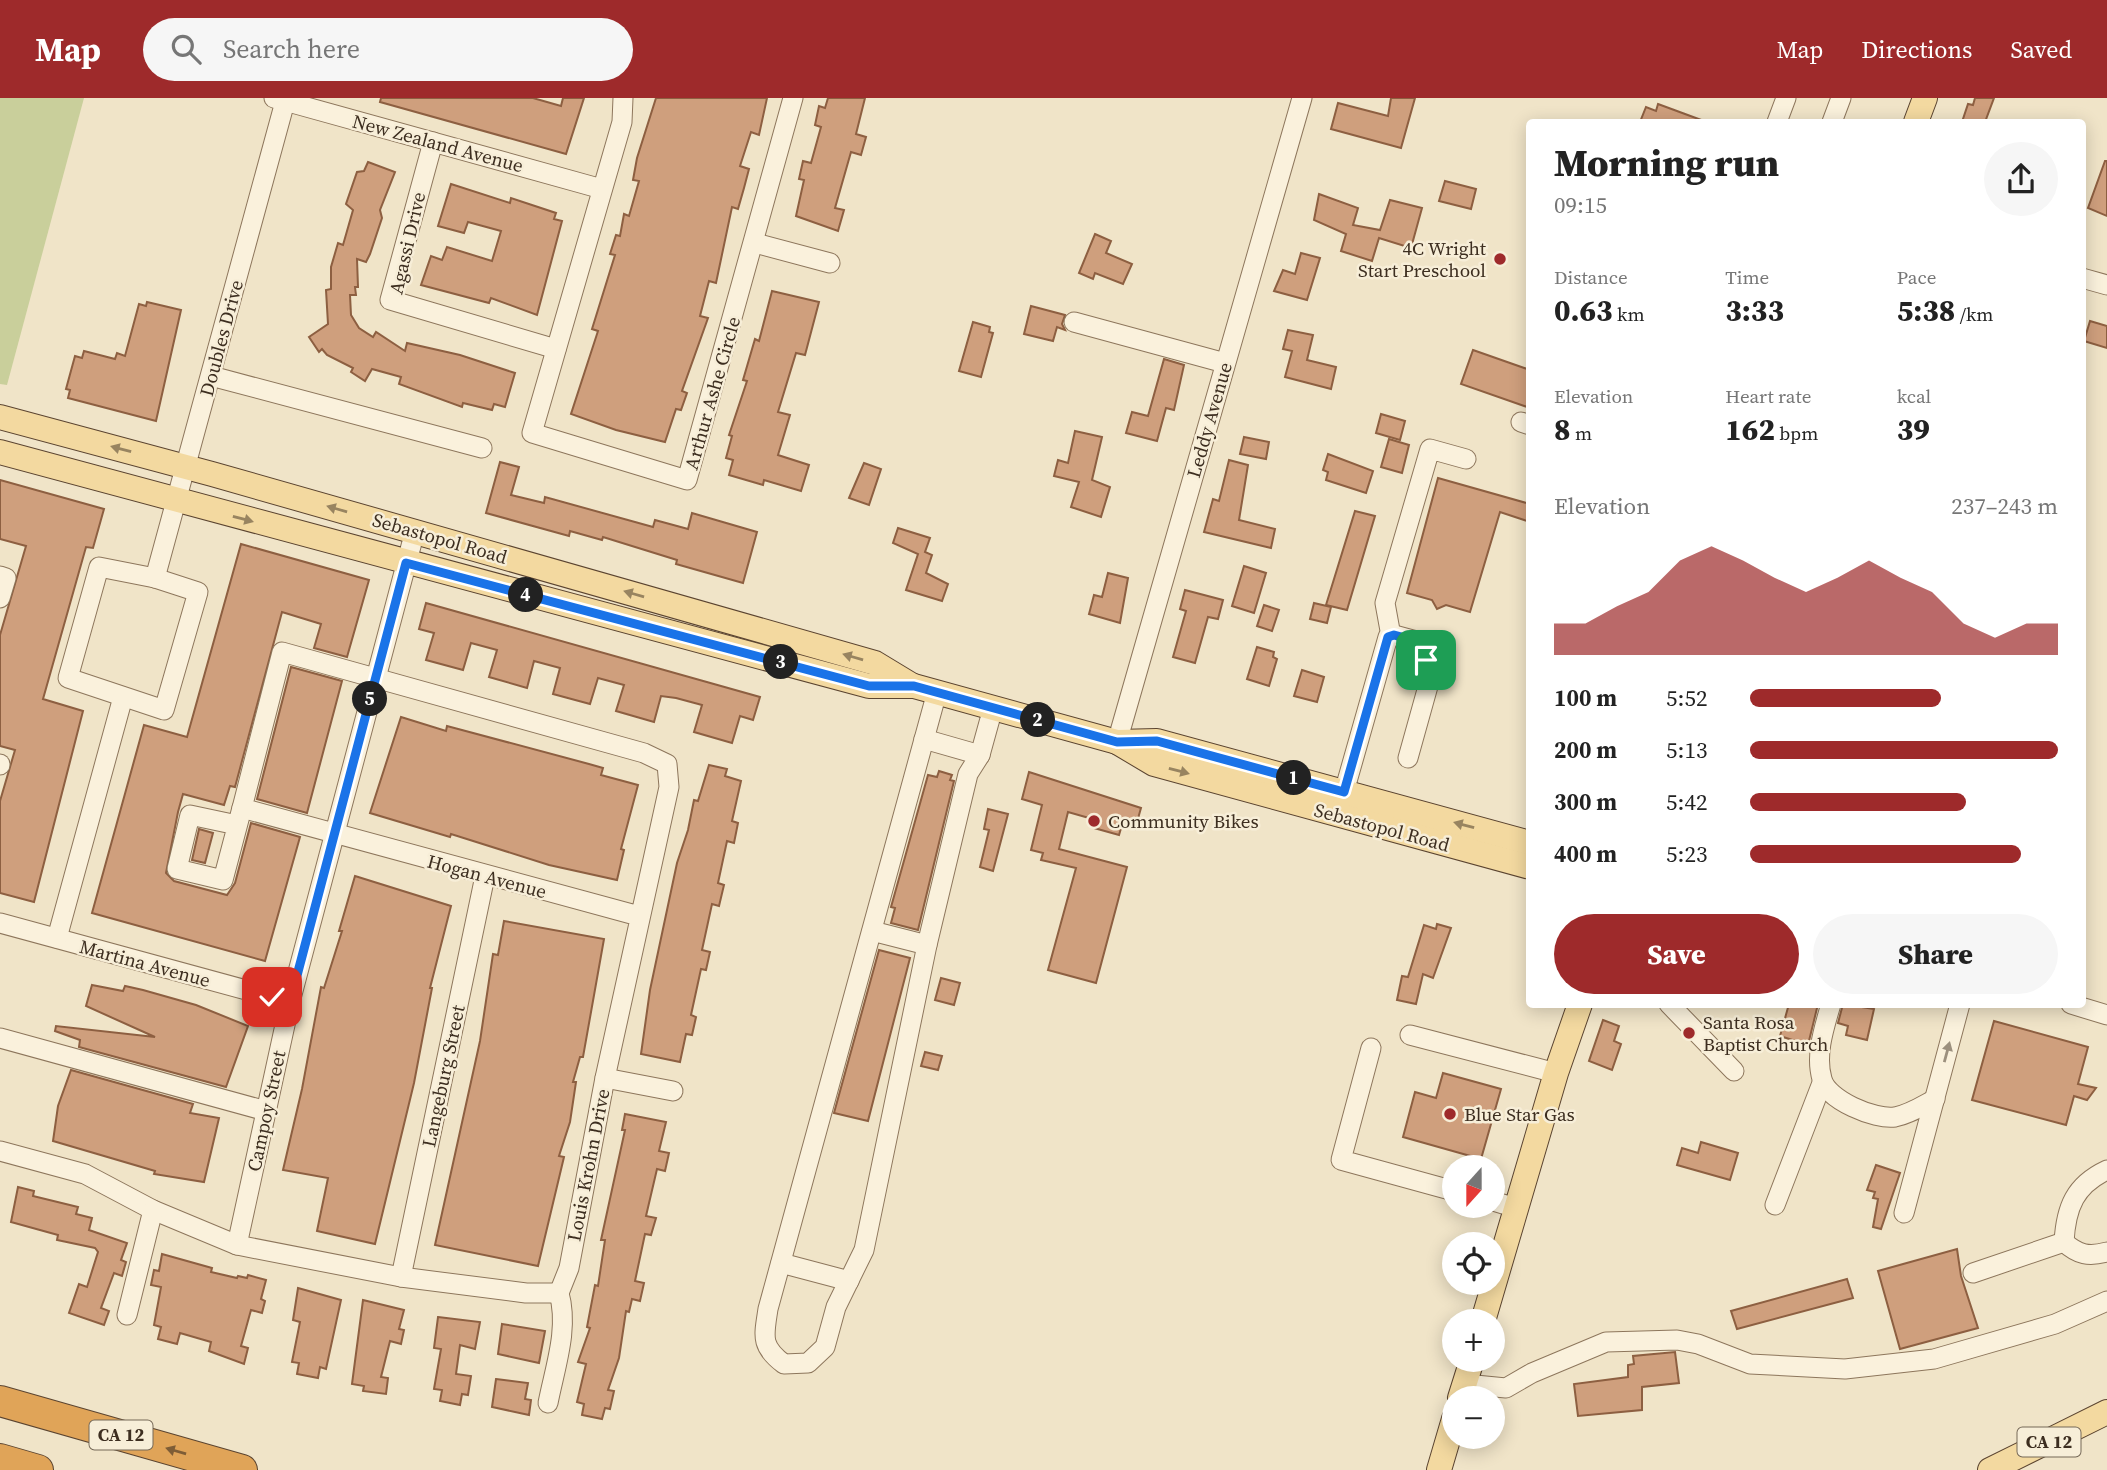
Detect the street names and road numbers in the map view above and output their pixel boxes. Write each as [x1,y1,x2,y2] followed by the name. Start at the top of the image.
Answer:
[350,108,526,178] street label: New Zealand Avenue
[383,189,431,297] street label: Agassi Drive
[193,277,249,399] street label: Doubles Drive
[678,313,746,473] street label: Arthur Ashe Circle
[1180,359,1238,481] street label: Leddy Avenue
[370,506,511,570] street label: Sebastopol Road
[1312,796,1453,858] street label: Sebastopol Road
[425,848,549,904] street label: Hogan Avenue
[77,933,213,993] street label: Martina Avenue
[415,1002,471,1149] street label: Langeburg Street
[240,1047,292,1174] street label: Campoy Street
[560,1086,616,1244] street label: Louis Krohn Drive
[90,1420,152,1450] road number: CA 12
[2018,1428,2080,1456] road number: CA 12

